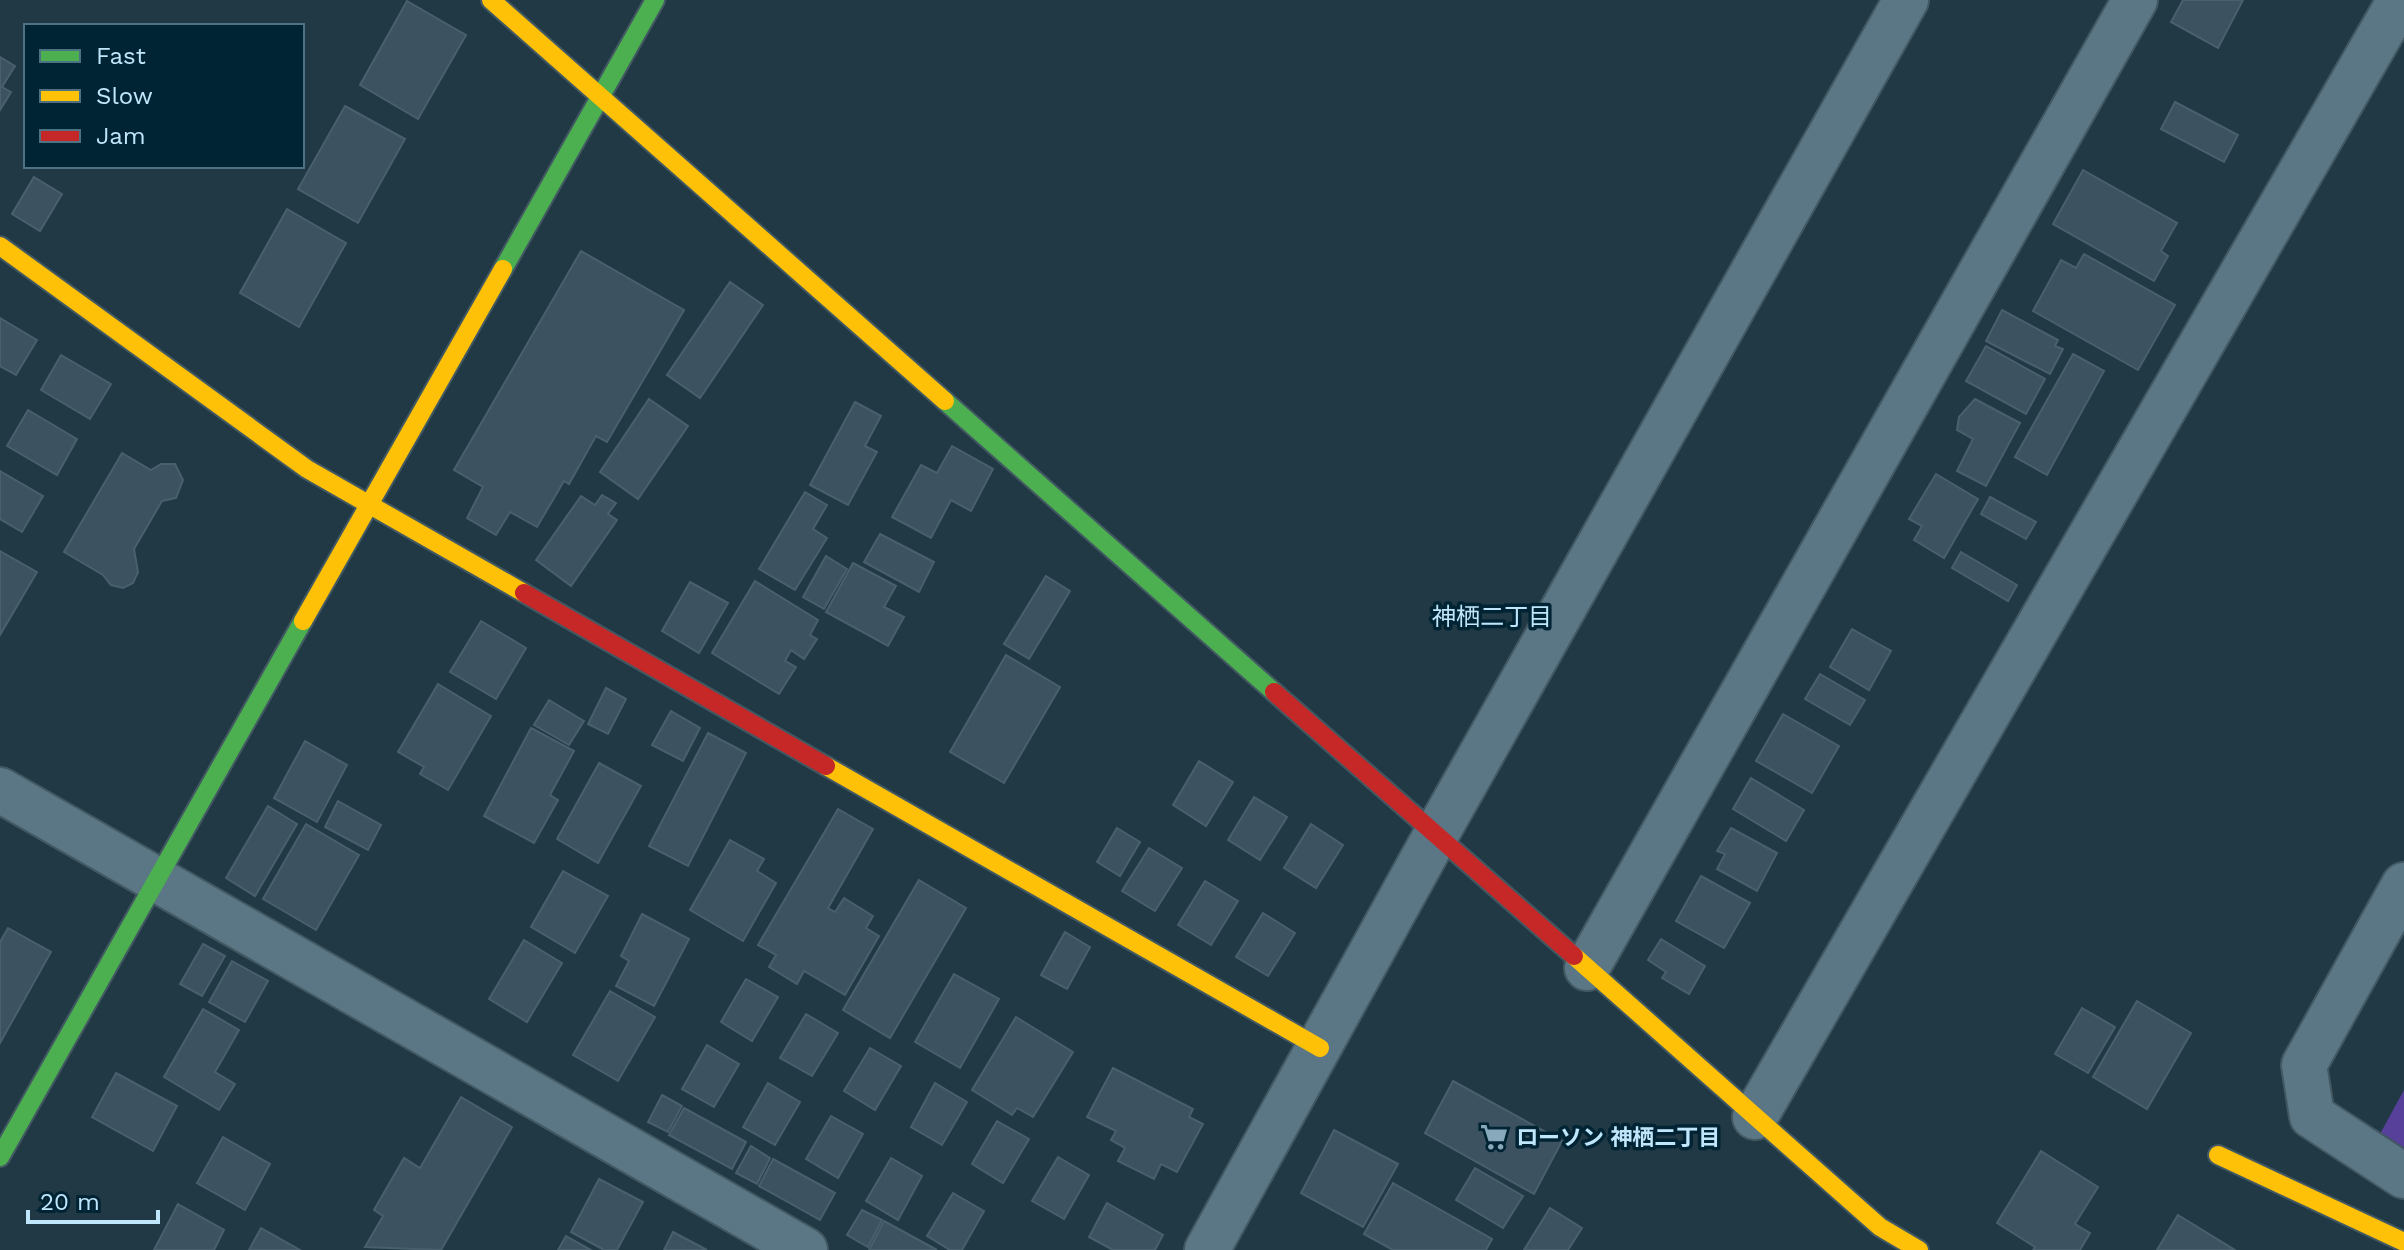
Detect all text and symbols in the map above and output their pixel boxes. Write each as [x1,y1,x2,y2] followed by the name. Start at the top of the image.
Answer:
[24,24,304,168] legend
[96,42,146,70] text: Fast
[96,82,153,110] text: Slow
[96,122,146,150] text: Jam
[1432,603,1552,631] district label: 神栖二丁目
[1479,1122,1509,1152] supermarket icon: ローソン 神栖二丁目
[1516,1125,1720,1150] place label: ローソン 神栖二丁目
[28,1174,158,1224] scale bar
[40,1188,100,1216] text: 20 m

